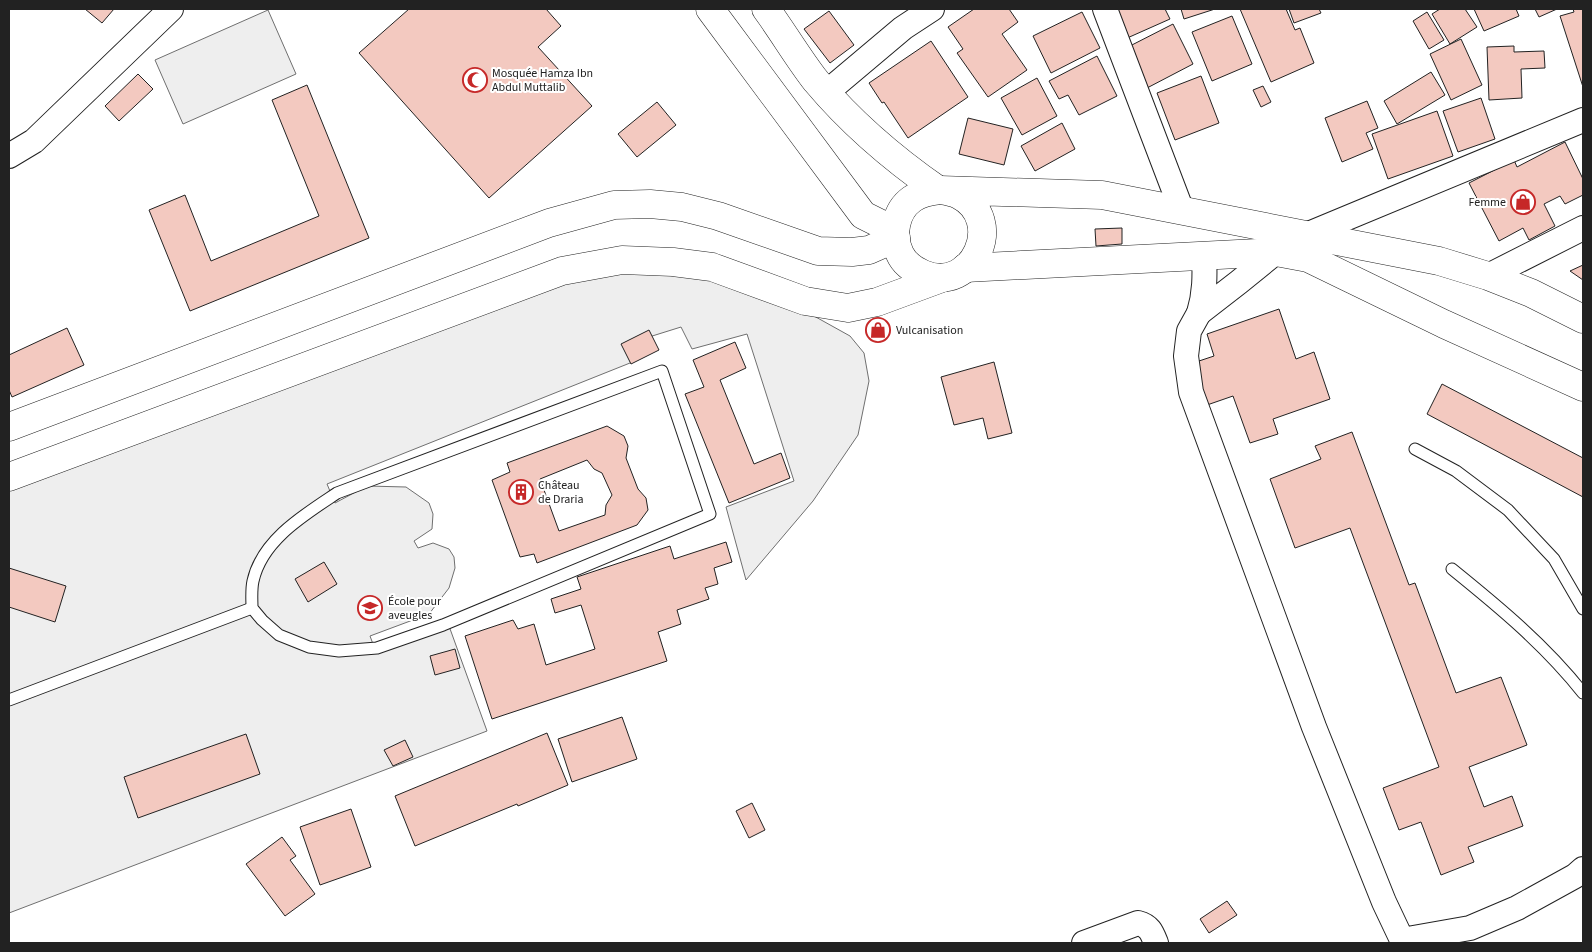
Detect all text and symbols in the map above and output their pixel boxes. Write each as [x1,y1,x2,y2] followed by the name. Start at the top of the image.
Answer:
[492,65,593,96] place label: Mosquée Hamza Ibn Abdul Muttalib
[462,67,488,93] mosque icon: Mosquée Hamza Ibn Abdul Muttalib
[1510,189,1536,215] shop icon: Femme
[1468,194,1506,211] place label: Femme
[865,317,891,343] shop icon: Vulcanisation
[896,322,963,339] place label: Vulcanisation
[538,477,583,508] place label: Château de Draria
[508,479,534,505] building icon: Château de Draria
[388,593,442,624] place label: École pour aveugles
[357,595,383,621] school or university icon: École pour aveugles

